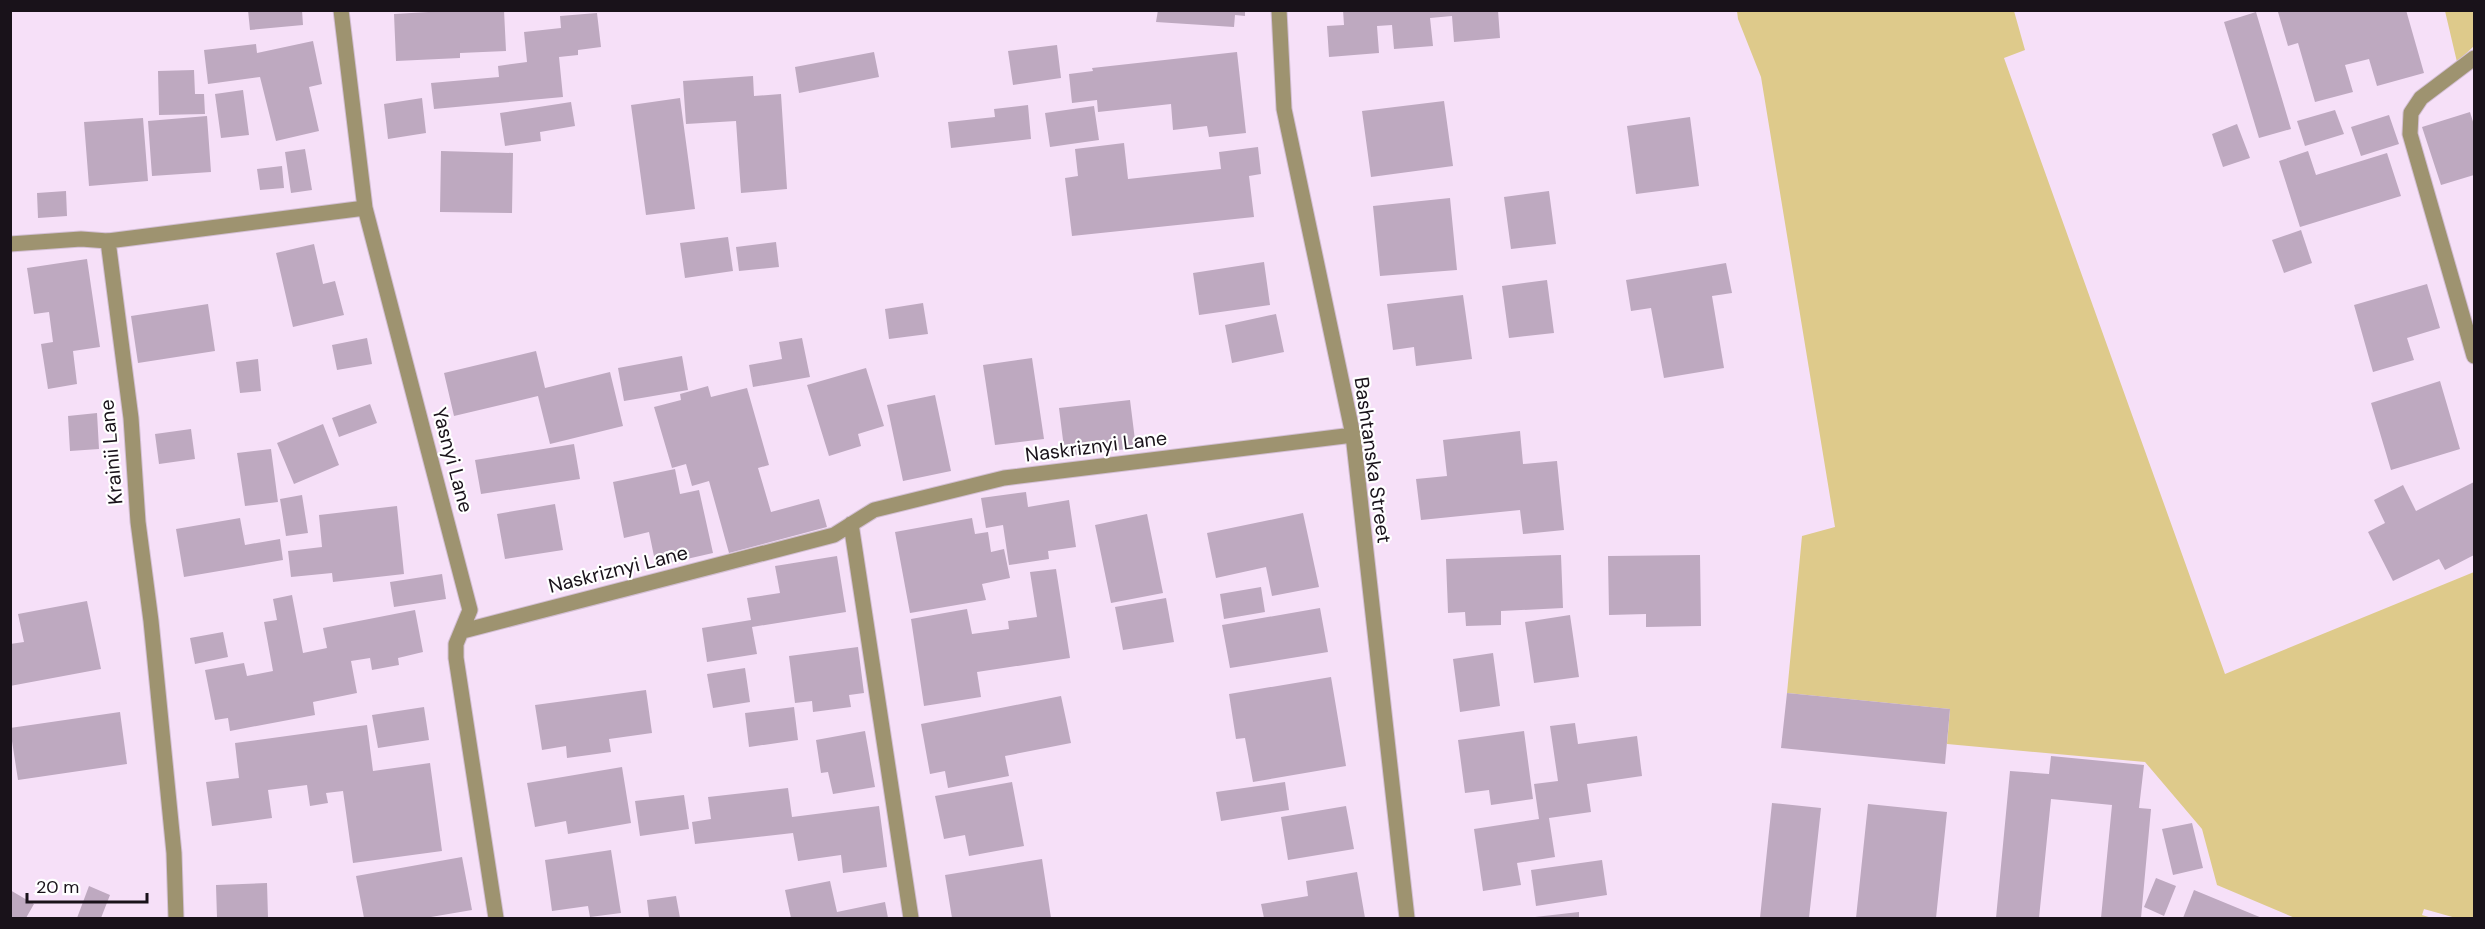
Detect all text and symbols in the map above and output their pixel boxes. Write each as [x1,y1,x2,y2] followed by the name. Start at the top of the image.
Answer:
[1348,375,1398,545] street label: Bashtanska Street
[93,398,129,506] street label: Krainii Lane
[426,405,480,515] street label: Yasnyi Lane
[1024,424,1168,468] street label: Naskriznyi Lane
[546,539,690,599] street label: Naskriznyi Lane
[27,866,147,904] scale bar
[36,875,79,899] text: 20 m

